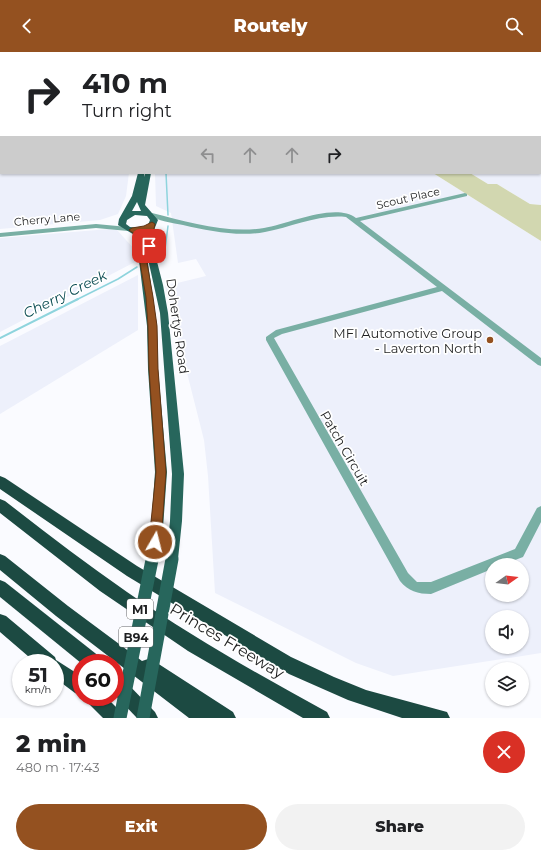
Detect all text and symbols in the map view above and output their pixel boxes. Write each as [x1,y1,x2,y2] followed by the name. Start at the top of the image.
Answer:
[16,15,38,37] icon: back
[234,15,307,37] text: Routely
[503,15,525,37] icon: search
[82,66,168,100] text: 410 m
[16,68,68,120] icon: right
[82,100,172,122] text: Turn right
[197,144,219,166] icon: left
[239,144,261,166] icon: ahead
[281,144,303,166] icon: ahead
[323,144,345,166] icon: right
[375,184,441,212] street label: Scout Place
[13,209,81,229] street label: Cherry Lane
[132,229,166,263] pin
[138,235,160,257] icon: arrive
[20,266,110,322] water label: Cherry Creek
[163,277,193,375] street label: Dohertys Road
[333,325,482,356] place label: MFI Automotive Group - Laverton North
[485,335,495,345] marker: MFI Automotive Group - Laverton North
[317,408,373,488] street label: Patch Circuit
[134,521,176,563] position arrow
[485,558,529,602] north arrow
[485,558,529,706] map controls
[127,599,153,619] road number: M1
[166,599,288,683] street label: Princes Freeway
[485,610,529,654] button: sound
[119,627,153,647] road number: B94
[72,654,124,706] speed limit sign: 60
[485,662,529,706] button: layers
[28,663,48,687] text: 51
[25,683,51,696] text: km/h
[16,729,87,758] text: 2 min
[483,731,525,773] button: close
[16,759,100,775] text: 480 m · 17:43
[16,804,267,850] button: Exit
[275,804,525,850] button: Share

